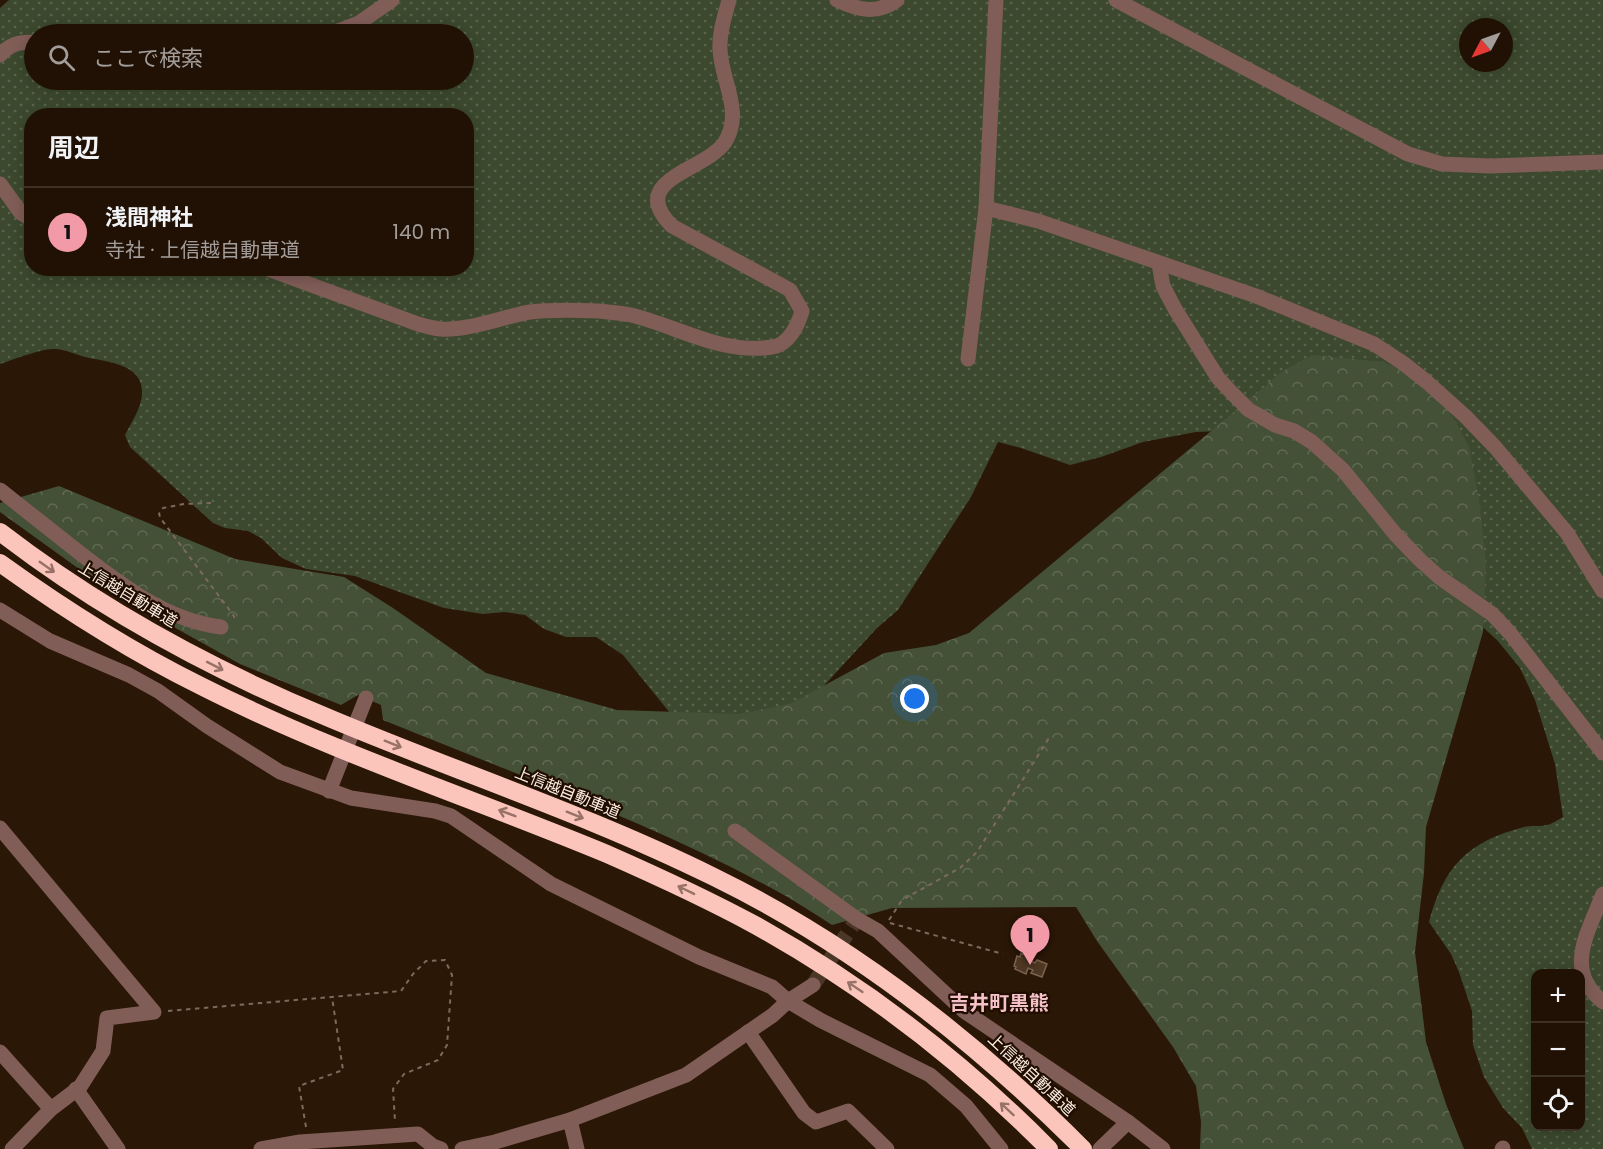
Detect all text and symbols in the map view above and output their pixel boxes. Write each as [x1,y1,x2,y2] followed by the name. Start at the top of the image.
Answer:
[1459,18,1513,72] north arrow
[24,24,474,90] search box
[45,41,78,74] icon: search
[93,43,203,74] text: ここで検索
[48,130,100,166] text: 周辺
[105,202,193,233] text: 浅間神社
[64,218,71,246] text: 1
[393,218,450,246] text: 140 m
[105,236,300,264] text: 寺社 · 上信越自動車道
[74,556,182,633] street label: 上信越自動車道
[39,561,55,573] one-way arrow
[205,661,223,672] one-way arrow
[900,684,929,713] your location
[384,739,402,750] one-way arrow
[512,761,624,824] street label: 上信越自動車道
[498,807,517,818] one-way arrow
[565,810,584,821] one-way arrow
[678,883,696,895] one-way arrow
[1010,916,1050,965] pin: 1
[1531,969,1585,1131] map controls
[1531,969,1585,1023] button: +
[847,981,863,993] one-way arrow
[949,989,1049,1017] district label: 吉井町黒熊
[1531,1023,1585,1077] button: −
[983,1028,1080,1121] street label: 上信越自動車道
[1531,1077,1585,1131] button: locate
[1000,1102,1015,1116] one-way arrow

